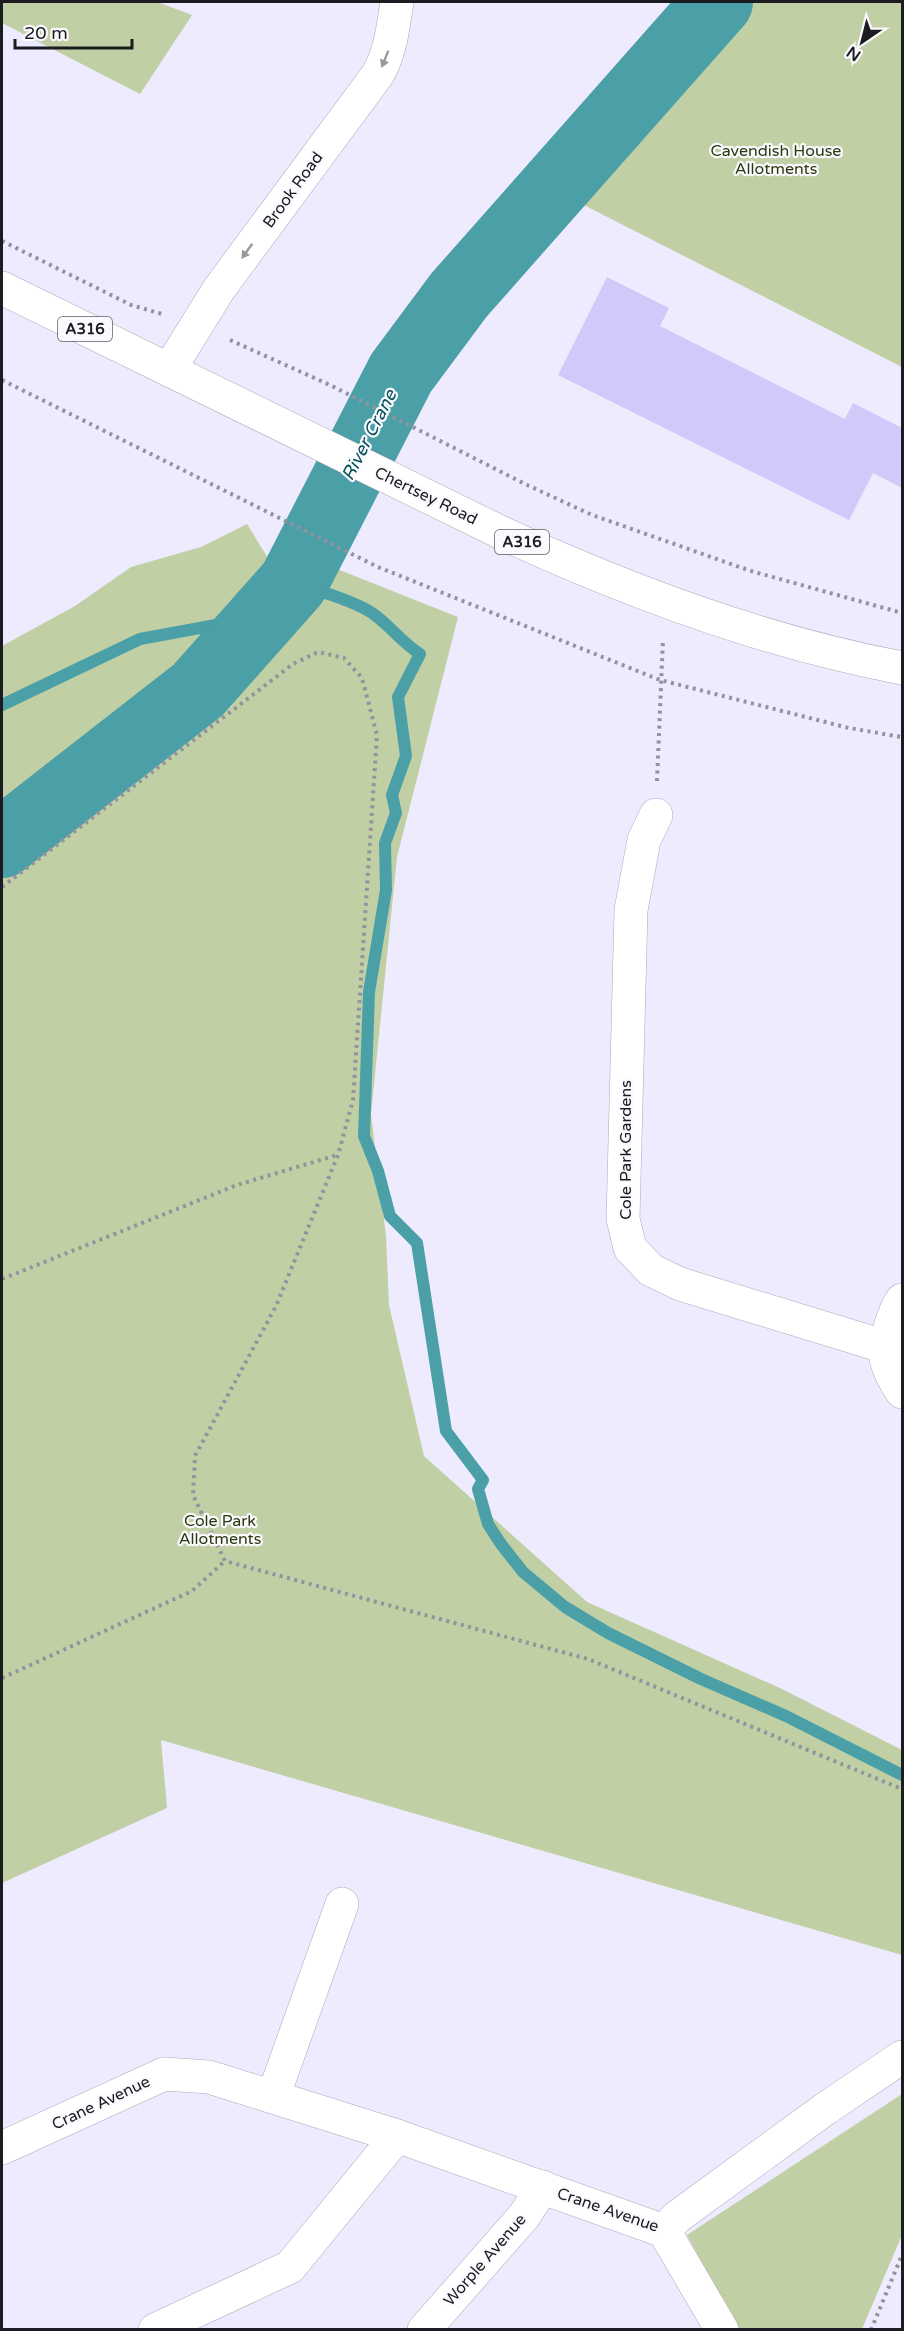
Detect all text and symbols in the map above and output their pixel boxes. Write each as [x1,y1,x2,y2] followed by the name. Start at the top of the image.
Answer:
[15,12,132,50] scale bar
[832,12,892,72] north arrow
[24,22,68,44] text: 20 m
[843,42,865,65] text: N
[380,50,390,68] one-way arrow
[711,141,841,179] park label: Cavendish House Allotments
[259,148,327,232] street label: Brook Road
[242,243,254,258] one-way arrow
[58,317,112,341] road number: A316
[337,385,402,484] water label: River Crane
[371,463,481,529] street label: Chertsey Road
[495,530,549,554] road number: A316
[616,1080,636,1220] street label: Cole Park Gardens
[179,1511,261,1549] park label: Cole Park Allotments
[49,2071,153,2135] street label: Crane Avenue
[554,2183,662,2237] street label: Crane Avenue
[439,2210,531,2310] street label: Worple Avenue

